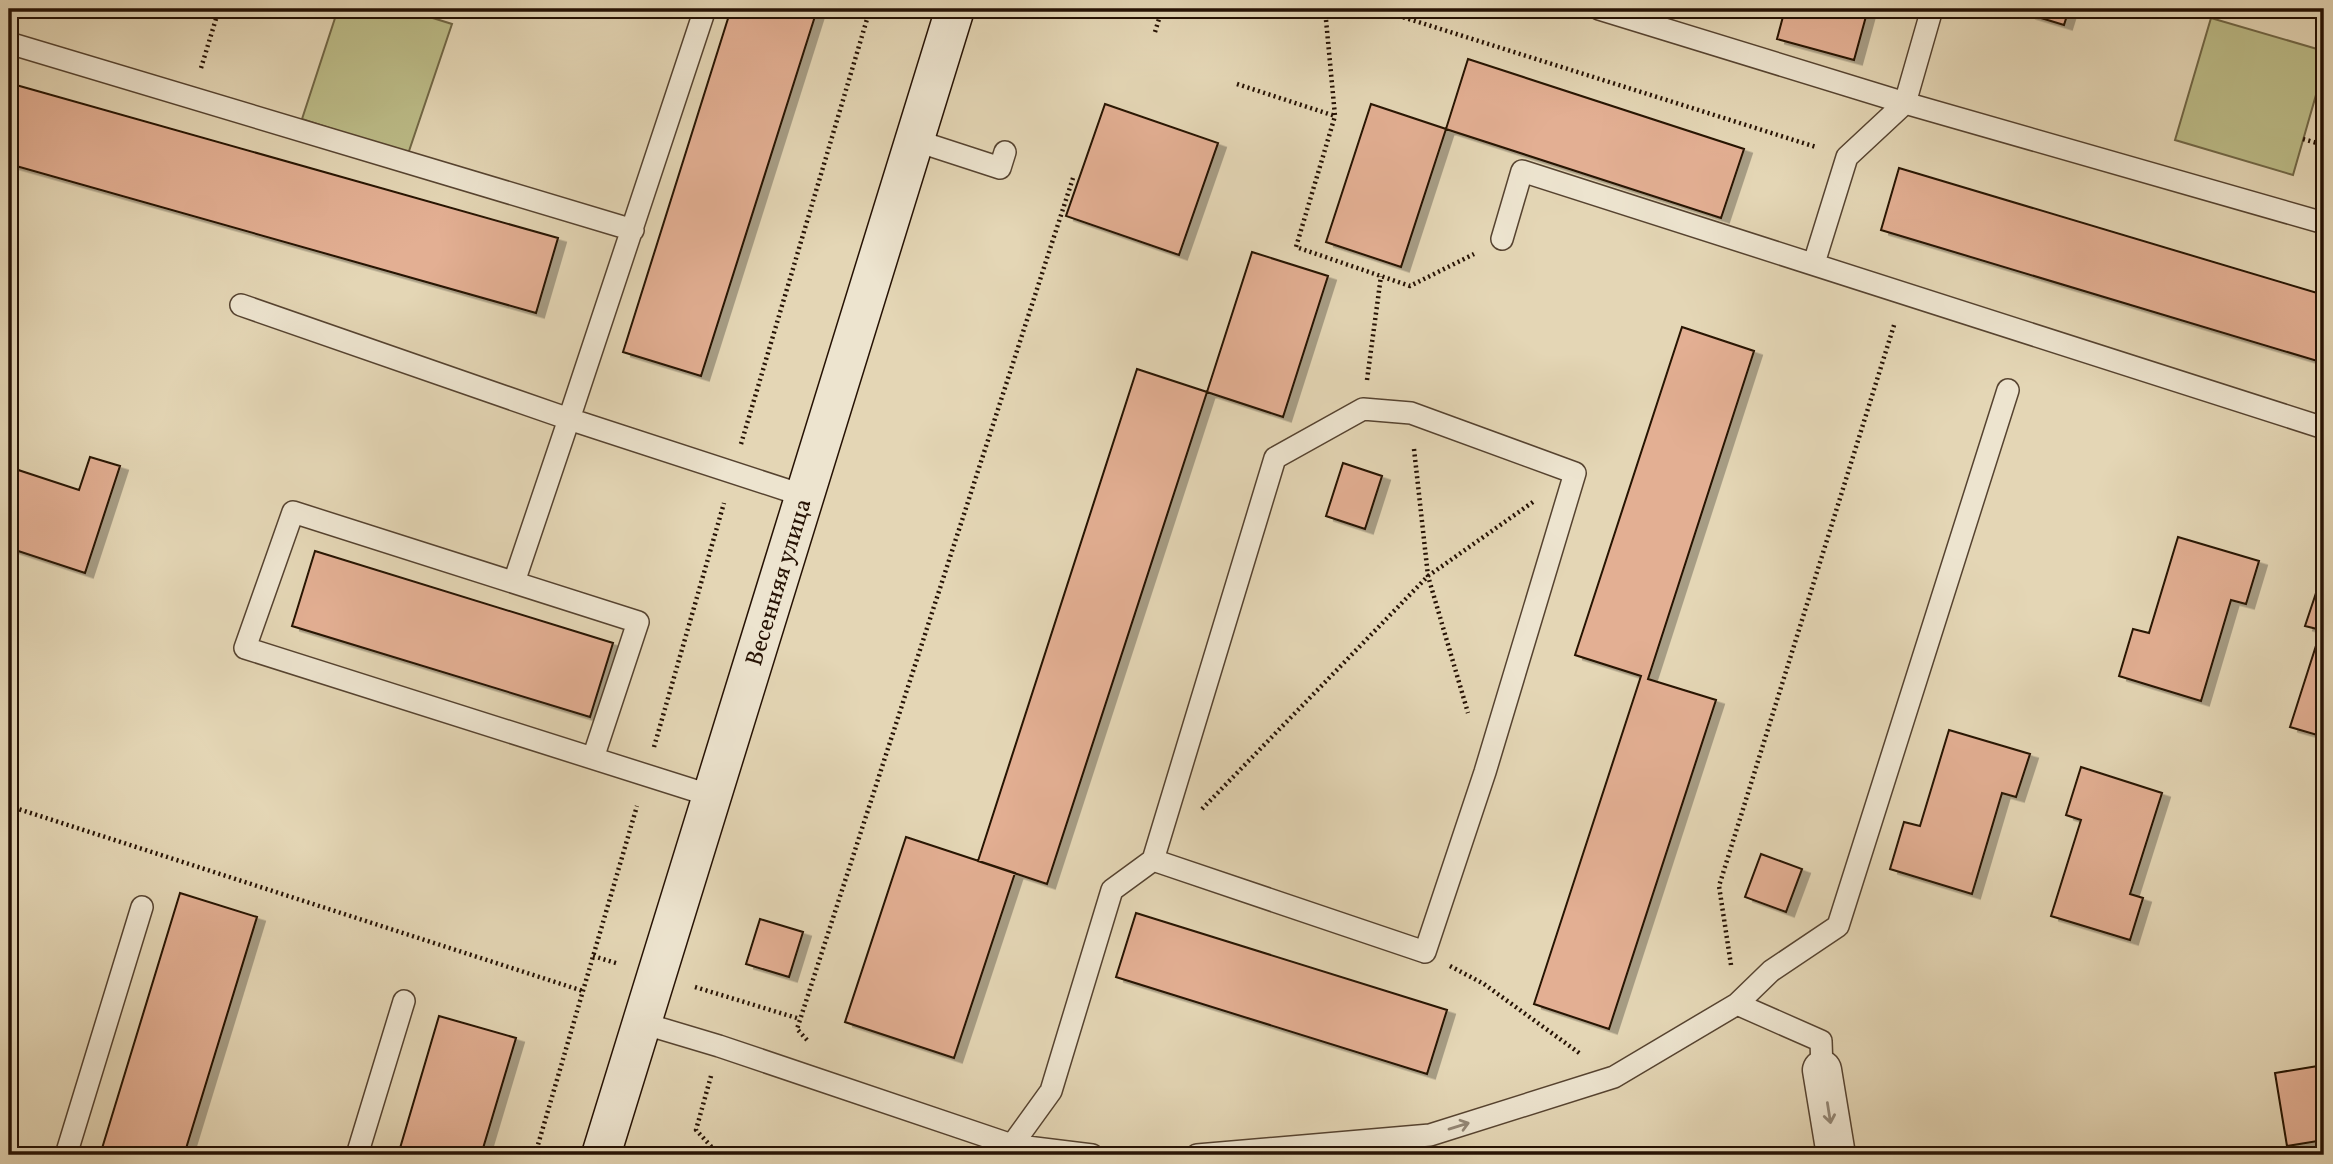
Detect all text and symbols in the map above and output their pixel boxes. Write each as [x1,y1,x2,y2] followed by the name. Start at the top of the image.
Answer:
[738,495,822,671] street label: Весенняя улица
[1823,1101,1836,1124] one-way arrow
[1448,1118,1470,1131] one-way arrow

